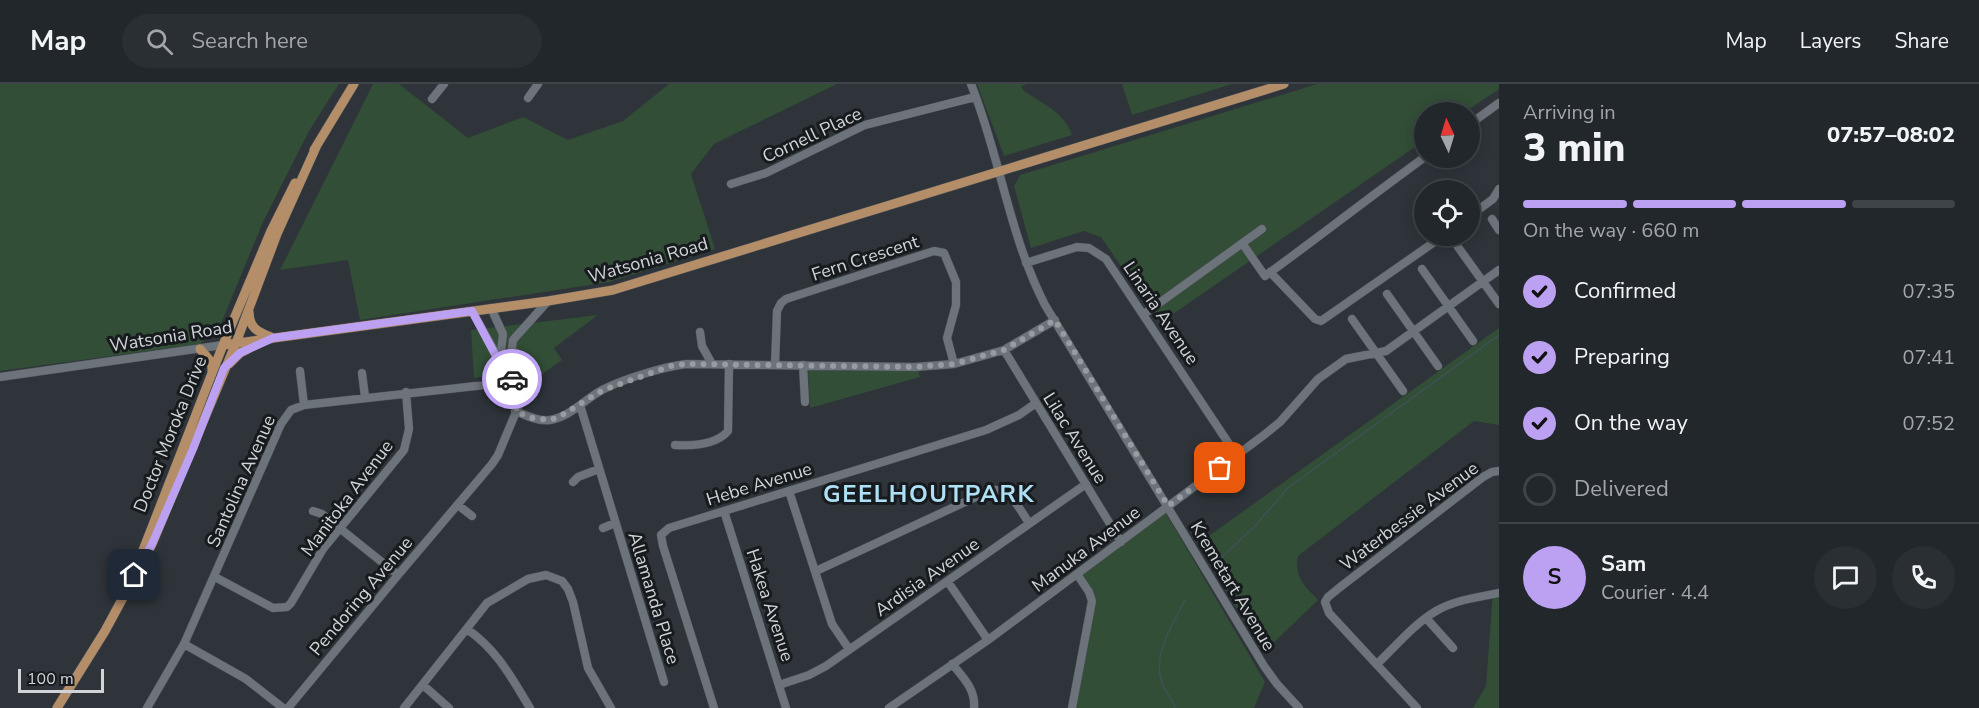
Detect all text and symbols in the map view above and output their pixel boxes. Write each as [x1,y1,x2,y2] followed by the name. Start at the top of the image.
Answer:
[122,14,542,68] search box
[30,22,86,60] text: Map
[143,25,176,58] icon: search
[191,26,308,56] text: Search here
[1725,27,1767,55] text: Map
[1800,27,1861,55] text: Layers
[1894,27,1949,55] text: Share
[1523,99,1616,126] text: Arriving in
[758,102,866,168] street label: Cornell Place
[1414,102,1480,168] north arrow
[1414,102,1480,246] map controls
[1827,120,1955,150] text: 07:57–08:02
[1523,122,1626,175] text: 3 min
[1414,180,1480,246] button: locate
[1523,217,1699,244] text: On the way · 660 m
[808,229,922,287] street label: Fern Crescent
[585,231,711,289] street label: Watsonia Road
[1118,257,1204,369] street label: Linaria Avenue
[1523,275,1556,308] icon: check
[1574,276,1676,306] text: Confirmed
[1902,278,1955,305] text: 07:35
[108,314,234,358] street label: Watsonia Road
[1523,341,1556,374] icon: check
[1574,342,1670,372] text: Preparing
[1902,344,1955,371] text: 07:41
[482,349,542,409] courier
[128,352,212,516] street label: Doctor Moroka Drive
[496,363,529,396] icon: car
[1038,388,1112,488] street label: Lilac Avenue
[1523,407,1556,440] icon: check
[1574,408,1688,438] text: On the way
[1902,410,1955,437] text: 07:52
[201,411,281,551] street label: Santolina Avenue
[295,435,399,561] street label: Manitoka Avenue
[1194,442,1245,493] pin
[1203,451,1236,484] icon: bag
[1335,456,1483,576] street label: Waterbessie Avenue
[703,457,815,511] street label: Hebe Avenue
[1574,474,1669,504] text: Delivered
[823,478,1035,510] district label: GEELHOUTPARK
[1027,500,1145,598] street label: Manuka Avenue
[1185,517,1281,655] street label: Kremetart Avenue
[622,529,686,667] street label: Allamanda Place
[304,531,418,661] street label: Pendoring Avenue
[870,532,984,622] street label: Ardisia Avenue
[741,546,799,664] street label: Hakea Avenue
[1814,546,1877,609] button: chat
[1892,546,1955,609] button: phone
[108,549,159,600] pin
[1601,549,1646,579] text: Sam
[117,558,150,591] icon: home
[1548,562,1561,592] text: S
[1601,579,1709,606] text: Courier · 4.4
[18,666,104,694] scale bar
[27,668,74,690] text: 100 m

